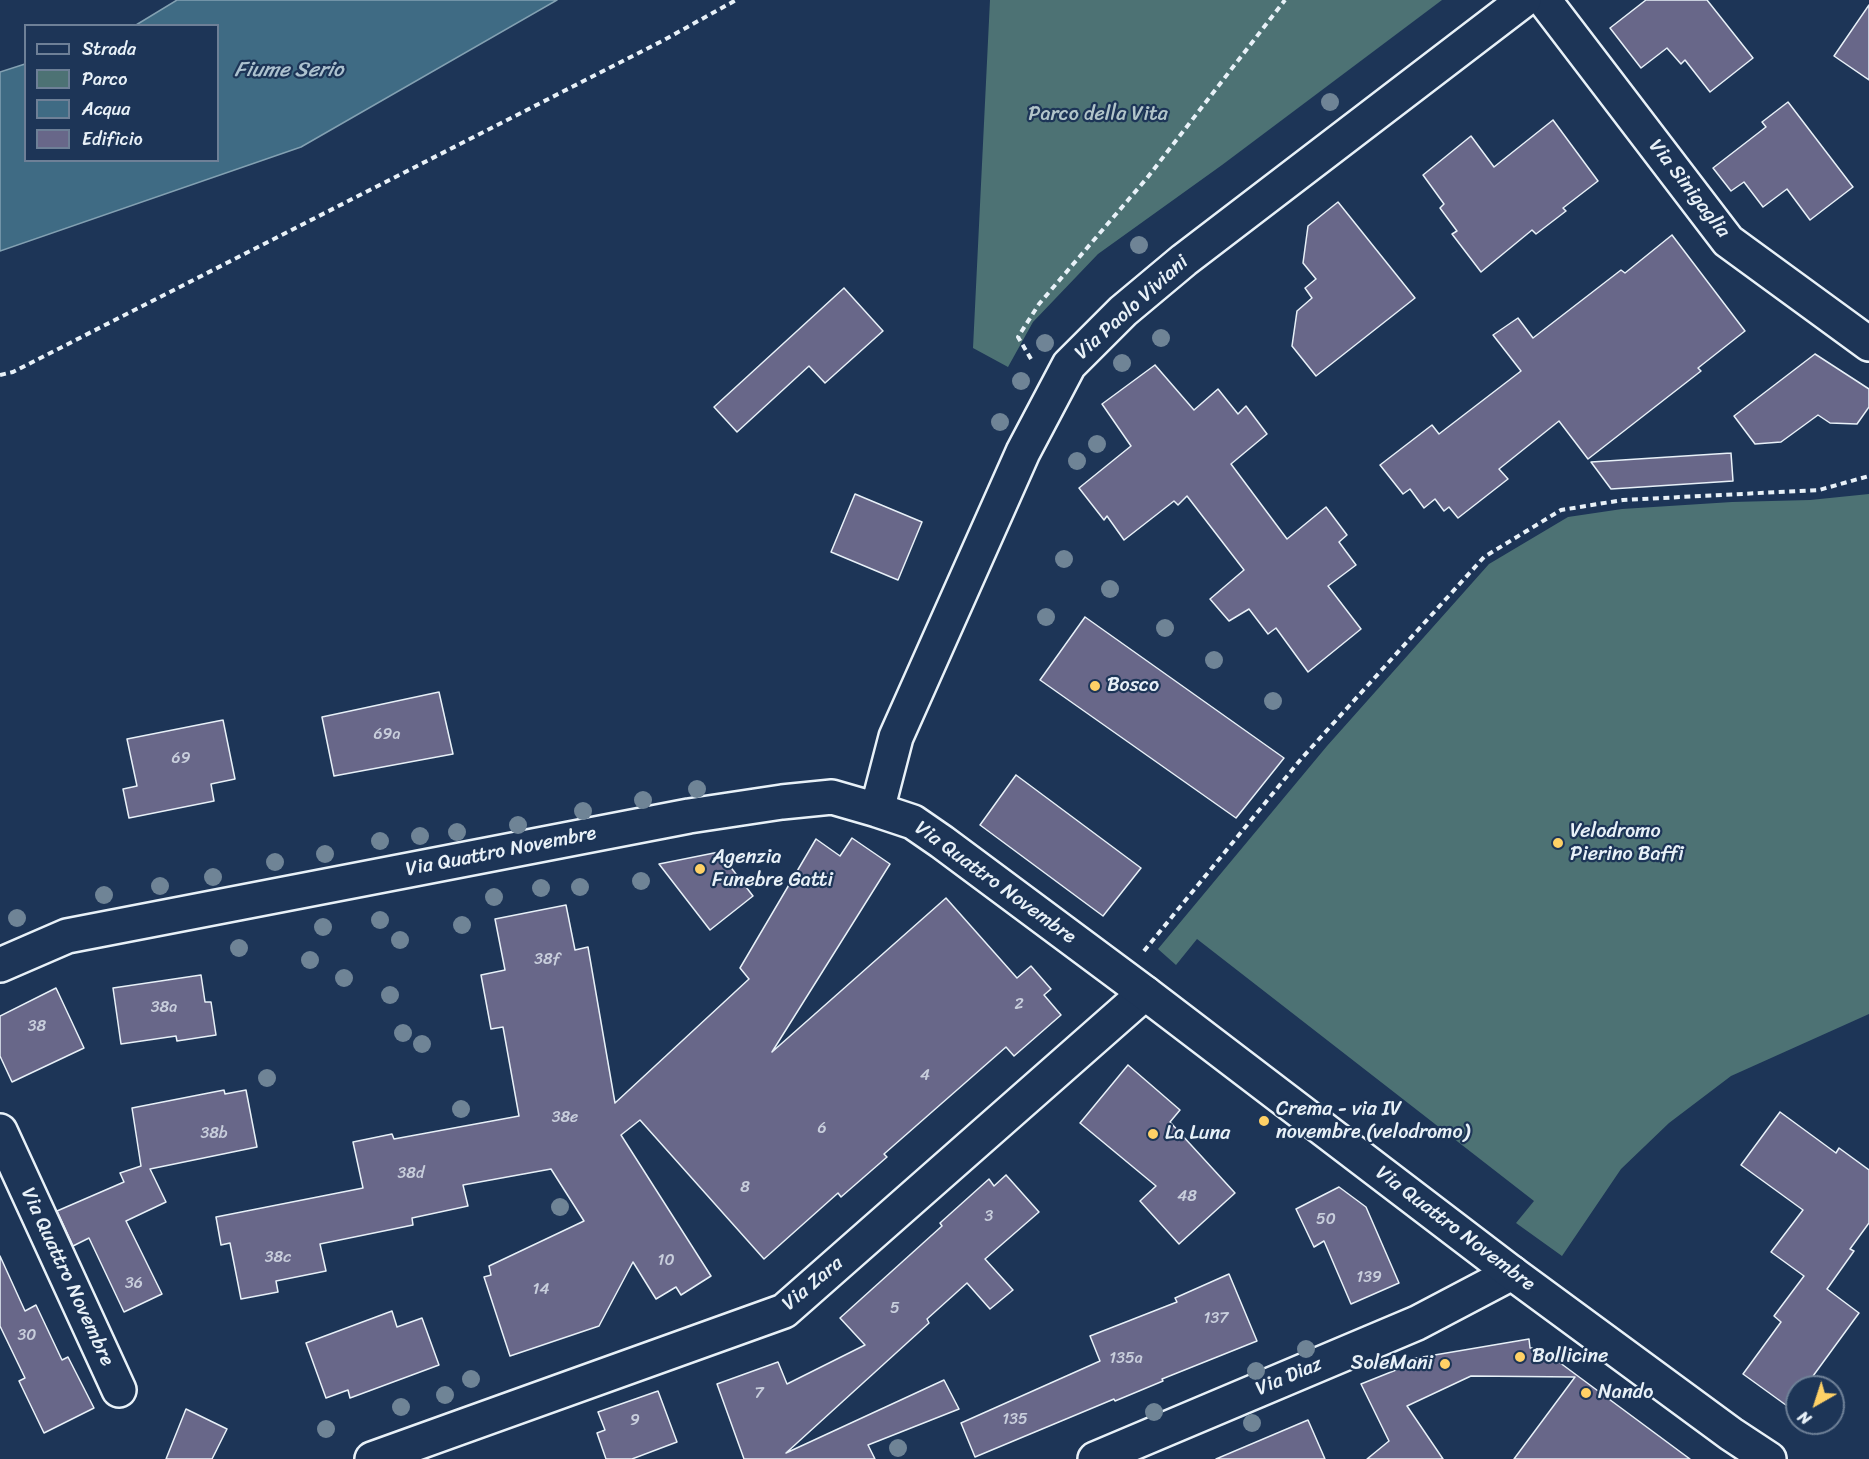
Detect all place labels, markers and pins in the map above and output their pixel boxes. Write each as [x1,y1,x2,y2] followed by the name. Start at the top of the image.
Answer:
[1107,674,1159,698] place label: Bosco
[1088,679,1102,693] marker: Bosco
[1570,820,1684,867] place label: Velodromo Pierino Baffi
[1551,836,1565,850] marker: Velodromo Pierino Baffi
[712,846,833,893] place label: Agenzia Funebre Gatti
[693,862,707,876] marker: Agenzia Funebre Gatti
[1276,1098,1470,1145] place label: Crema - via IV novembre (velodromo)
[1257,1114,1271,1128] marker: Crema - via IV novembre (velodromo)
[1165,1122,1230,1146] place label: La Luna
[1146,1127,1160,1141] marker: La Luna
[1532,1345,1608,1369] place label: Bollicine
[1513,1350,1527,1364] marker: Bollicine
[1351,1352,1433,1376] place label: SoleMani
[1438,1357,1452,1371] marker: SoleMani
[1598,1381,1653,1405] place label: Nando
[1579,1386,1593,1400] marker: Nando

